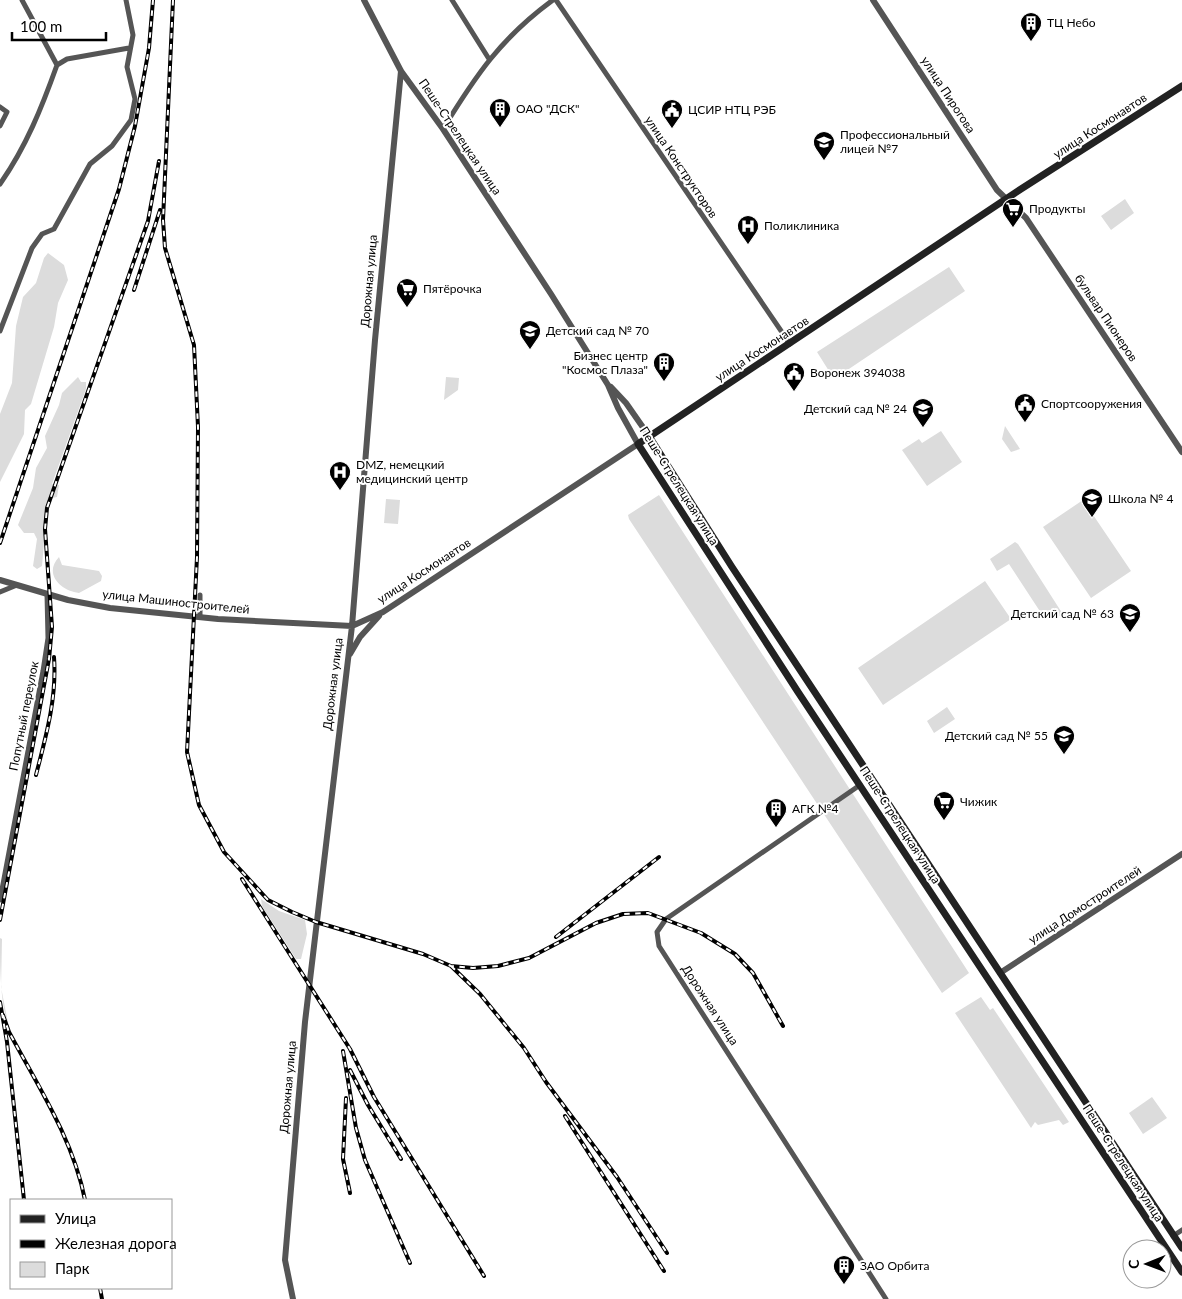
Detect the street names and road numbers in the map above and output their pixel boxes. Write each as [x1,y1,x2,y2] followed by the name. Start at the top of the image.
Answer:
[918,54,979,136] street label: улица Пирогова
[416,76,505,198] street label: Пеше-Стрелецкая улица
[1050,90,1149,161] street label: улица Космонавтов
[642,113,721,221] street label: улица Конструкторов
[357,234,380,328] street label: Дорожная улица
[1072,271,1141,364] street label: бульвар Пионеров
[712,313,811,384] street label: улица Космонавтов
[637,424,722,548] street label: Пеше-Стрелецкая улица
[374,535,473,606] street label: улица Космонавтов
[102,586,250,617] street label: улица Машиностроителей
[319,637,346,731] street label: Дорожная улица
[6,659,42,772] street label: Попутный переулок
[857,763,944,886] street label: Пеше-Стрелецкая улица
[1025,862,1144,947] street label: улица Домостроителей
[679,962,742,1048] street label: Дорожная улица
[276,1040,299,1134] street label: Дорожная улица
[1080,1101,1167,1224] street label: Пеше-Стрелецкая улица

